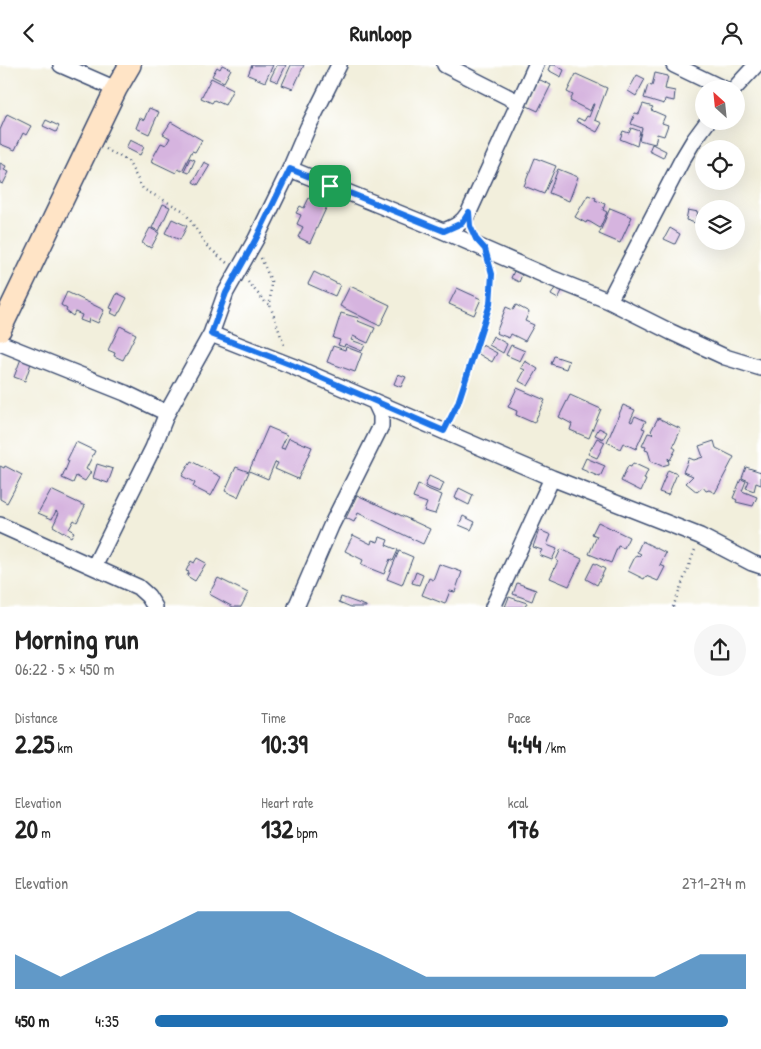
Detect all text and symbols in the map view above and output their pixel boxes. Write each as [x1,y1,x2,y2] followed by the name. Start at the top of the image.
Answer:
[350,18,411,48] text: Runloop
[15,19,43,47] icon: back
[718,19,746,47] icon: person
[695,80,745,130] north arrow
[695,80,745,250] map controls
[695,140,745,190] button: locate
[309,165,351,207] pin
[316,172,344,200] icon: arrive
[695,200,745,250] button: layers
[15,620,139,658] text: Morning run
[694,624,746,676] button: share
[15,658,114,680] text: 06:22 · 5 × 450 m
[15,708,58,727] text: Distance
[261,708,286,727] text: Time
[508,708,531,727] text: Pace
[15,727,54,761] text: 2.25
[261,727,308,761] text: 10:39
[508,727,542,761] text: 4:44
[54,738,73,757] text: km
[542,738,566,757] text: /km
[15,793,62,812] text: Elevation
[261,793,314,812] text: Heart rate
[508,793,528,812] text: kcal
[15,812,38,846] text: 20
[261,812,293,846] text: 132
[508,812,539,846] text: 176
[38,823,51,842] text: m
[293,823,318,842] text: bpm
[15,872,68,894] text: Elevation
[682,872,746,894] text: 271–274 m
[15,1010,50,1032] text: 450 m
[95,1010,119,1032] text: 4:35

